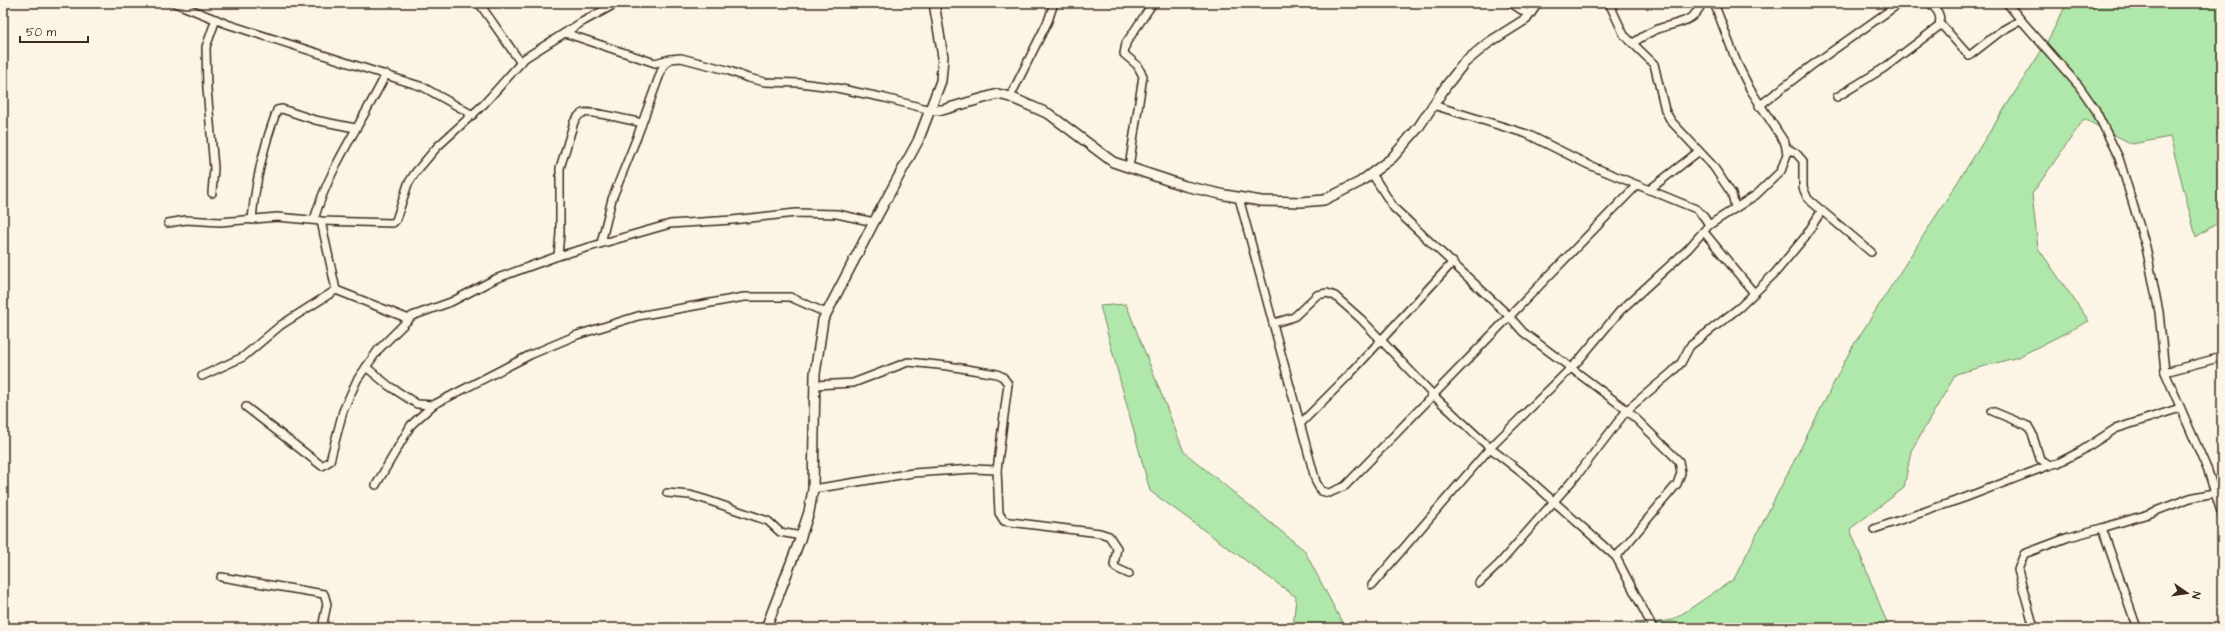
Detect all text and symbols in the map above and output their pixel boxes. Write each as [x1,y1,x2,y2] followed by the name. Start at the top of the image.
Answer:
[20,18,88,44] scale bar
[26,24,57,41] text: 50 m
[2167,573,2207,613] north arrow
[2188,590,2204,600] text: N

